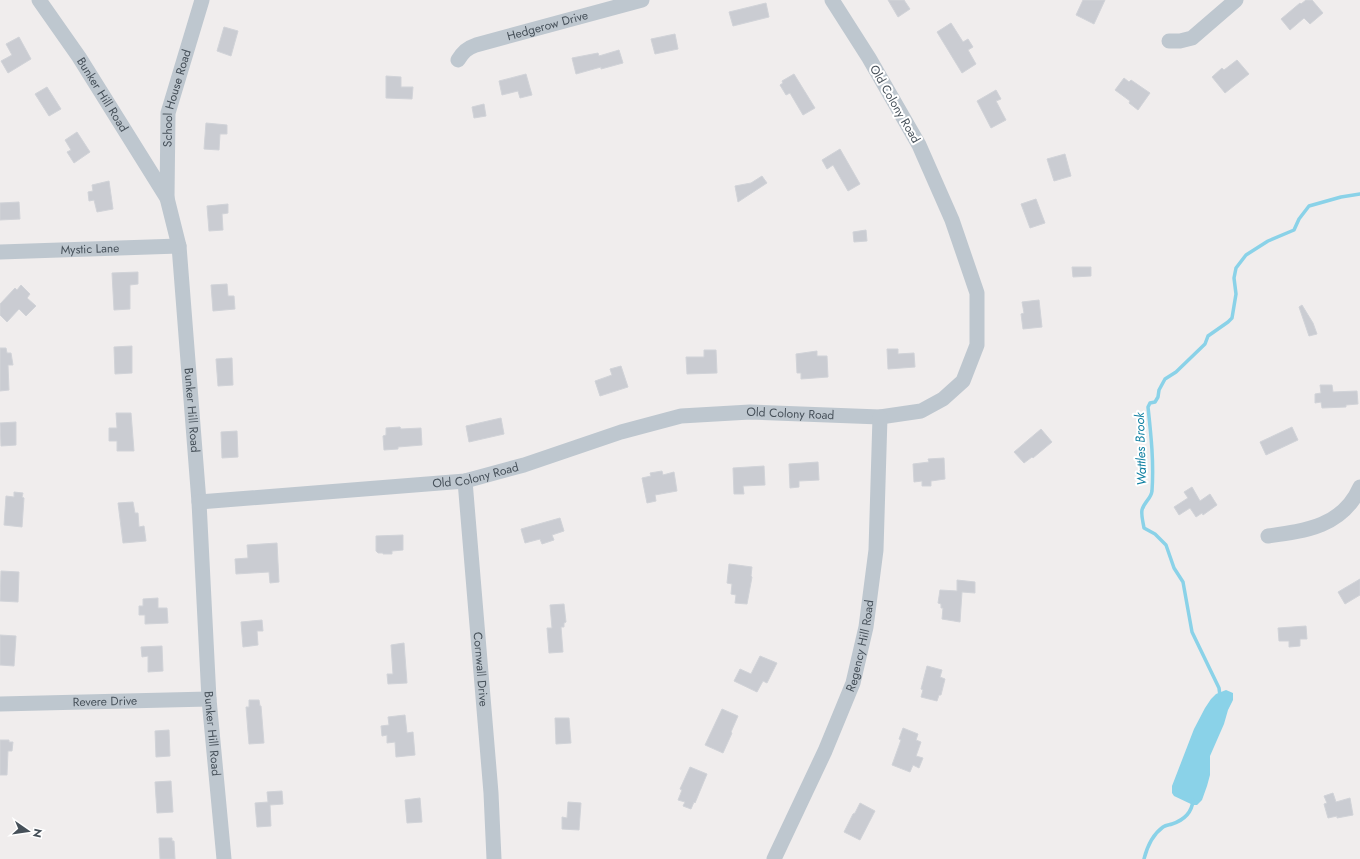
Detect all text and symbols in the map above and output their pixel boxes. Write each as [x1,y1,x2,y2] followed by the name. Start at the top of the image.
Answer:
[505,6,590,45] street label: Hedgerow Drive
[159,47,196,147] street label: School House Road
[72,54,133,136] street label: Bunker Hill Road
[865,61,925,147] street label: Old Colony Road
[60,239,120,259] street label: Mystic Lane
[180,367,204,453] street label: Bunker Hill Road
[746,403,835,424] street label: Old Colony Road
[1130,412,1151,486] water label: Wattles Brook
[432,458,521,493] street label: Old Colony Road
[841,599,878,695] street label: Regency Hill Road
[469,631,493,707] street label: Cornwall Drive
[200,691,225,777] street label: Bunker Hill Road
[73,692,137,711] street label: Revere Drive
[8,811,48,851] north arrow
[29,827,47,839] text: N

